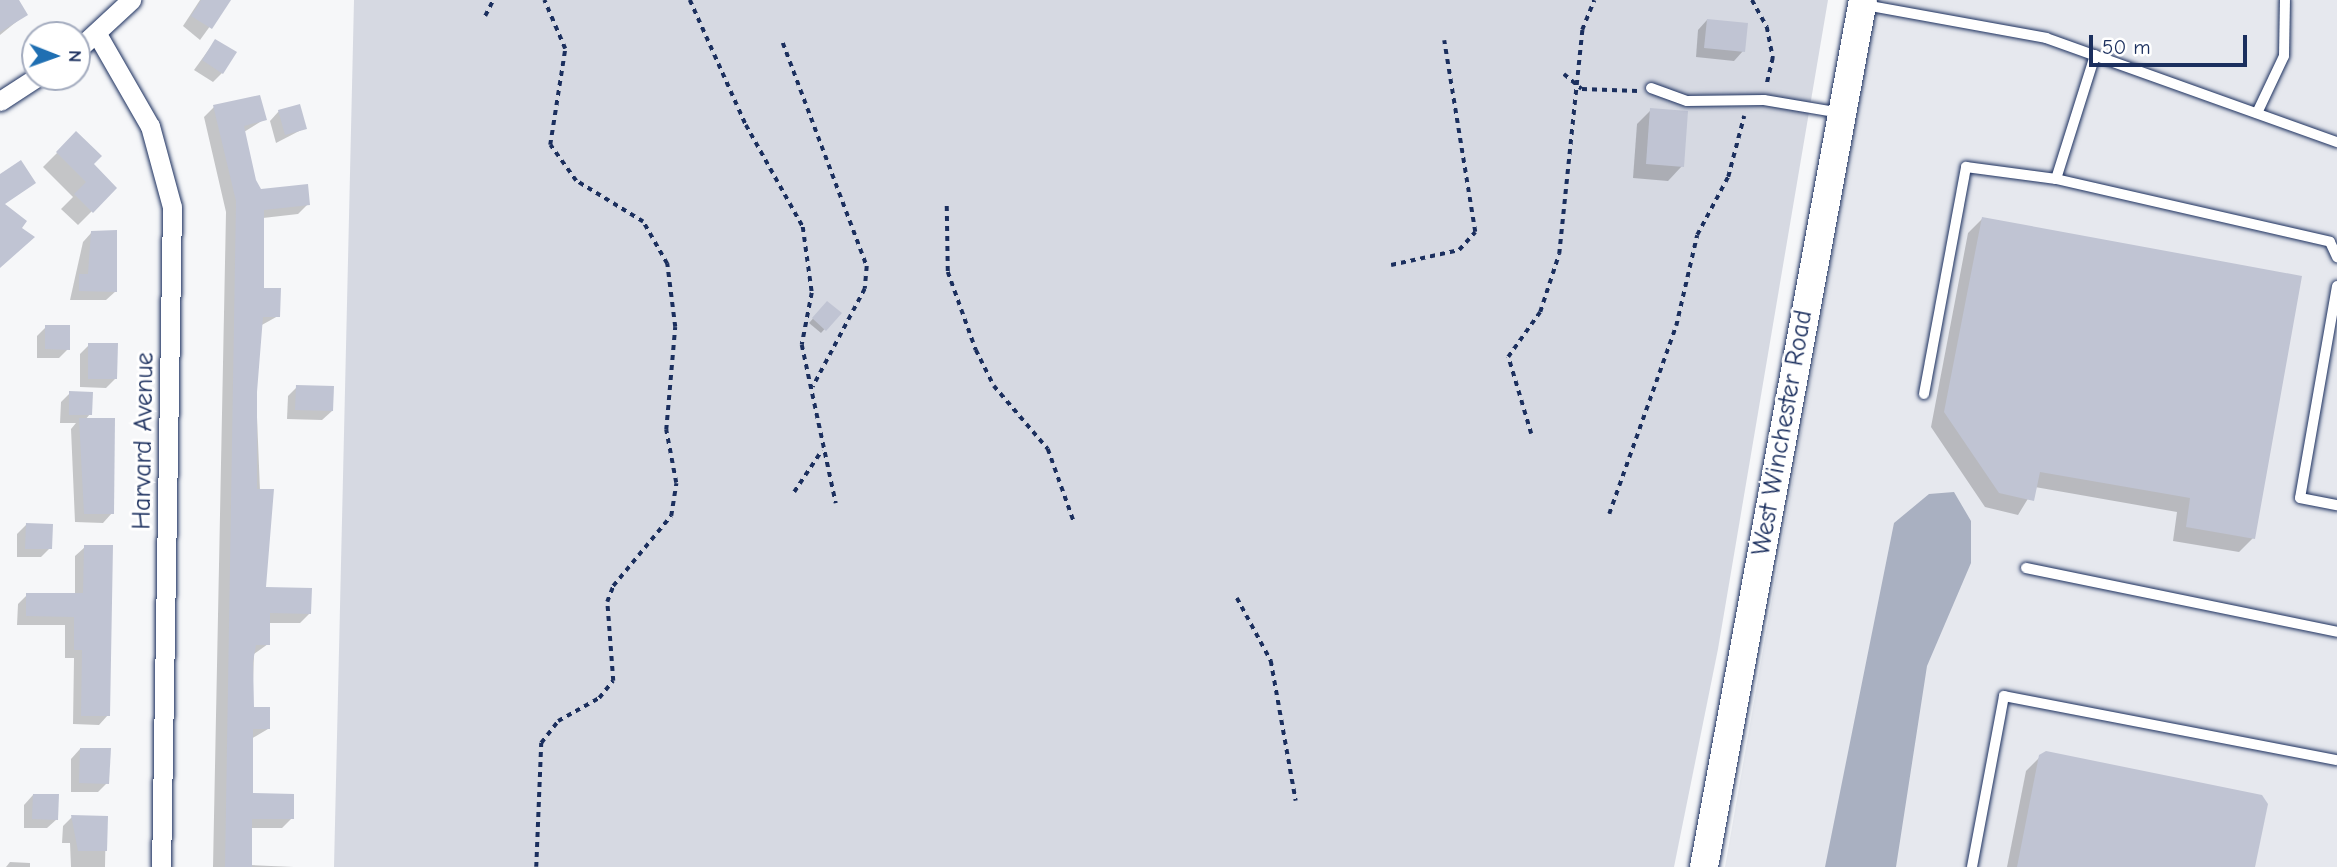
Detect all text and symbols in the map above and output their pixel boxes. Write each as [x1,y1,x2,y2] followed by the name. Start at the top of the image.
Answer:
[21,21,91,91] north arrow
[2092,21,2250,65] scale bar
[2102,35,2151,59] text: 50 m
[64,50,86,63] text: N
[1746,308,1820,558] street label: West Winchester Road
[127,352,161,530] street label: Harvard Avenue

